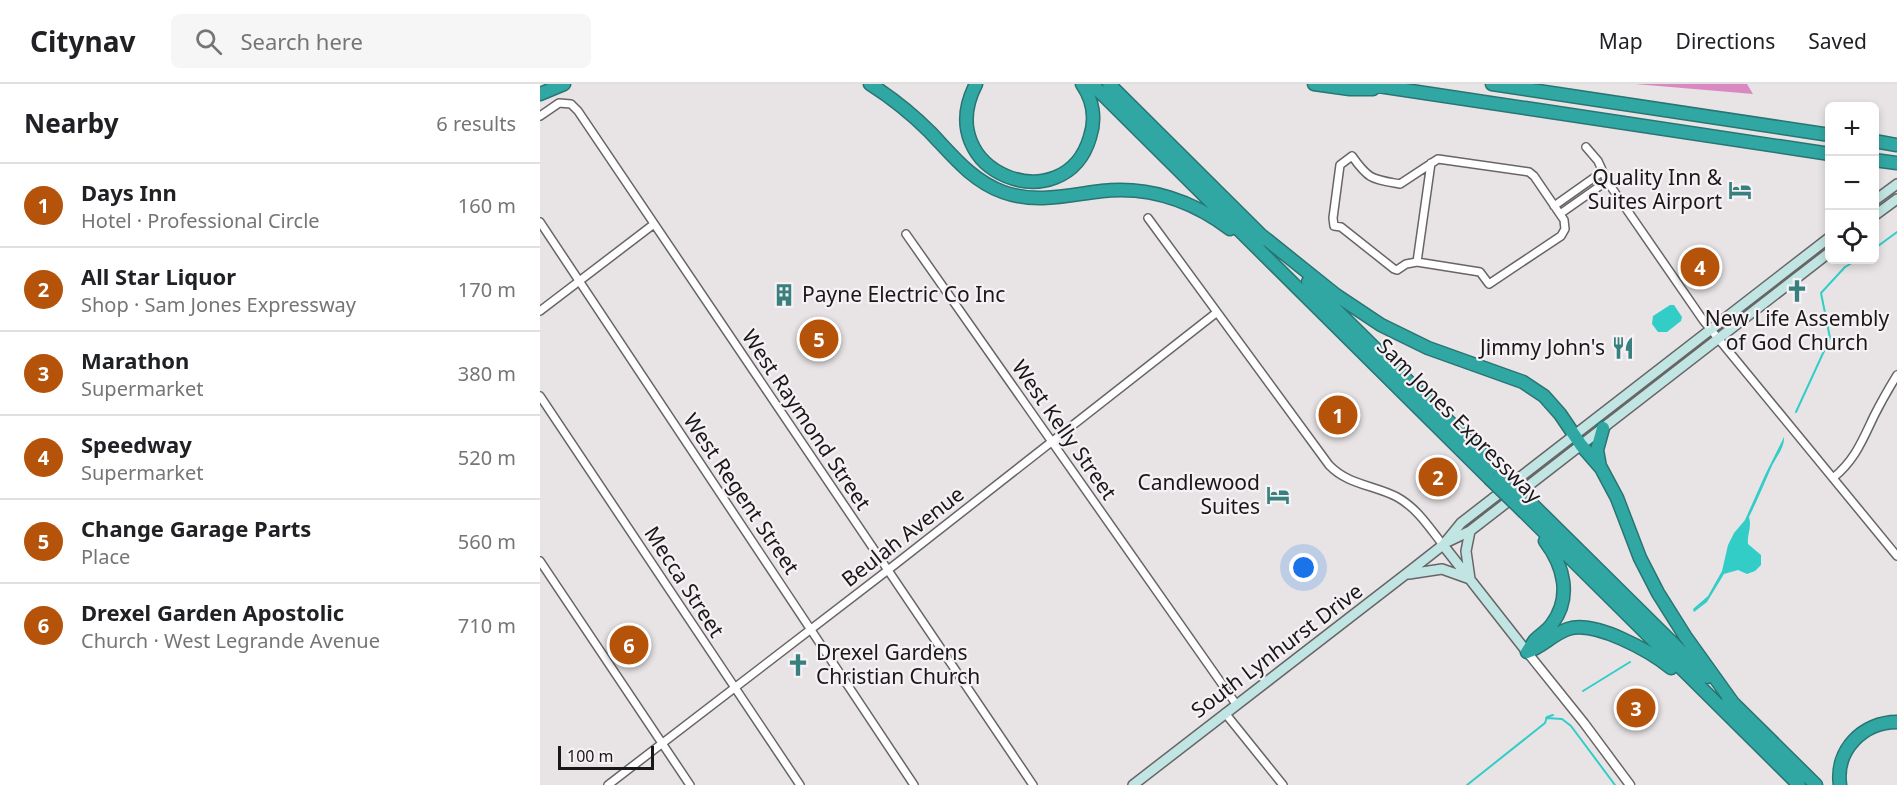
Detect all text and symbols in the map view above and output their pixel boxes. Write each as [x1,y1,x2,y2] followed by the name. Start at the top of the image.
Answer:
[171,14,591,68] search box
[30,22,135,60] text: Citynav
[192,25,225,58] icon: search
[240,26,363,56] text: Search here
[1599,27,1643,55] text: Map
[1676,27,1775,55] text: Directions
[1808,27,1867,55] text: Saved
[1825,102,1879,264] map controls
[1825,102,1879,156] button: +
[24,105,119,141] text: Nearby
[436,110,516,137] text: 6 results
[1825,156,1879,210] button: −
[1588,163,1723,215] place label: Quality Inn & Suites Airport
[81,177,177,207] text: Days Inn
[1727,177,1753,203] hotel icon: Quality Inn & Suites Airport
[38,192,49,219] text: 1
[458,192,516,219] text: 160 m
[81,207,320,234] text: Hotel · Professional Circle
[1825,210,1879,264] button: locate
[1680,244,1720,290] pin: 4
[81,261,236,291] text: All Star Liquor
[38,276,49,303] text: 2
[458,276,516,303] text: 170 m
[1784,278,1810,304] church icon: New Life Assembly of God Church
[802,280,1005,308] place label: Payne Electric Co Inc
[771,282,797,308] building icon: Payne Electric Co Inc
[81,291,356,318] text: Shop · Sam Jones Expressway
[1705,304,1889,356] place label: New Life Assembly of God Church
[800,316,838,362] pin: 5
[736,324,878,515] street label: West Raymond Street
[1371,332,1548,509] street label: Sam Jones Expressway
[1478,333,1605,361] place label: Jimmy John's
[1610,335,1636,361] restaurant icon: Jimmy John's
[81,345,189,375] text: Marathon
[1006,354,1124,505] street label: West Kelly Street
[38,360,49,387] text: 3
[458,360,516,387] text: 380 m
[81,375,204,402] text: Supermarket
[1318,392,1358,438] pin: 1
[678,408,806,580] street label: West Regent Street
[81,429,192,459] text: Speedway
[38,444,49,471] text: 4
[458,444,516,471] text: 520 m
[1418,454,1458,500] pin: 2
[81,459,204,486] text: Supermarket
[1137,468,1260,520] place label: Candlewood Suites
[836,480,969,593] street label: Beulah Avenue
[1265,482,1291,508] hotel icon: Candlewood Suites
[81,513,311,543] text: Change Garage Parts
[639,521,731,643] street label: Mecca Street
[38,528,49,555] text: 5
[458,528,516,555] text: 560 m
[81,543,130,570] text: Place
[1289,553,1318,582] your location
[1185,577,1368,724] street label: South Lynhurst Drive
[81,597,344,627] text: Drexel Garden Apostolic
[38,612,49,639] text: 6
[458,612,516,639] text: 710 m
[610,622,649,668] pin: 6
[81,627,380,654] text: Church · West Legrande Avenue
[816,638,980,690] place label: Drexel Gardens Christian Church
[785,652,811,678] church icon: Drexel Gardens Christian Church
[1616,686,1656,730] pin: 3
[558,743,654,770] scale bar
[567,745,614,767] text: 100 m

